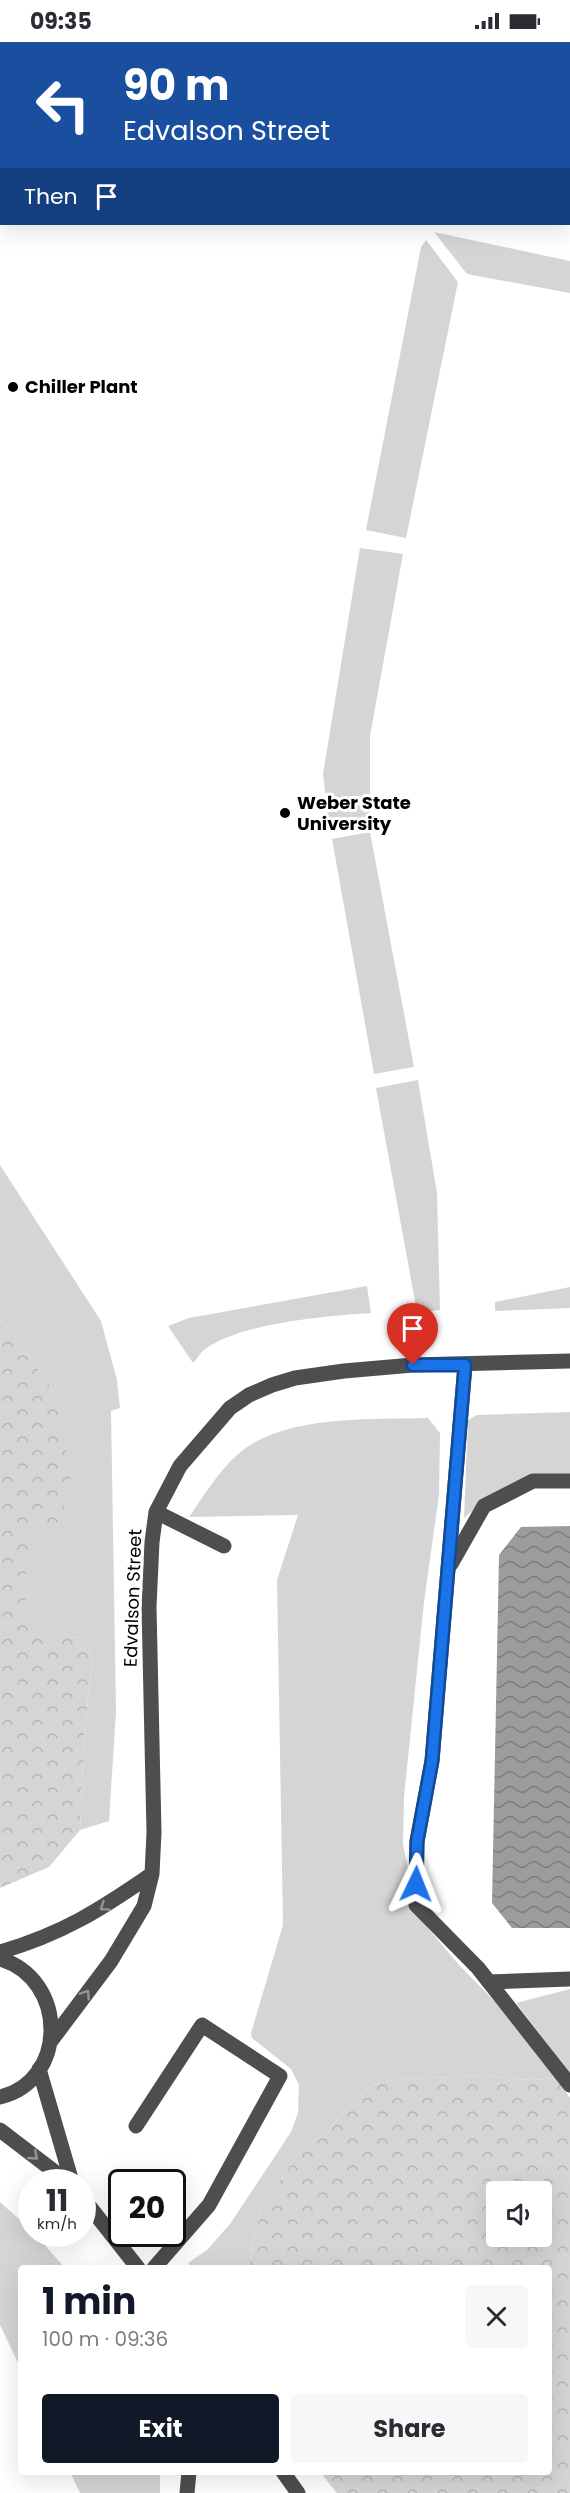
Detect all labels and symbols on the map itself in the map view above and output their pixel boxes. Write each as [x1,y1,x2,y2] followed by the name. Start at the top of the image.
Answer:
[25,374,138,399] place label: Chiller Plant
[6,380,20,394] marker: Chiller Plant
[297,790,411,836] place label: Weber State University
[278,806,292,820] marker: Weber State University
[387,1303,438,1365] pin
[118,1529,147,1667] street label: Edvalson Street
[384,1852,448,1916] position arrow
[100,1900,111,1911] one-way arrow
[79,1990,90,2001] one-way arrow
[27,2149,38,2160] one-way arrow
[108,2169,186,2247] speed limit sign: 20

